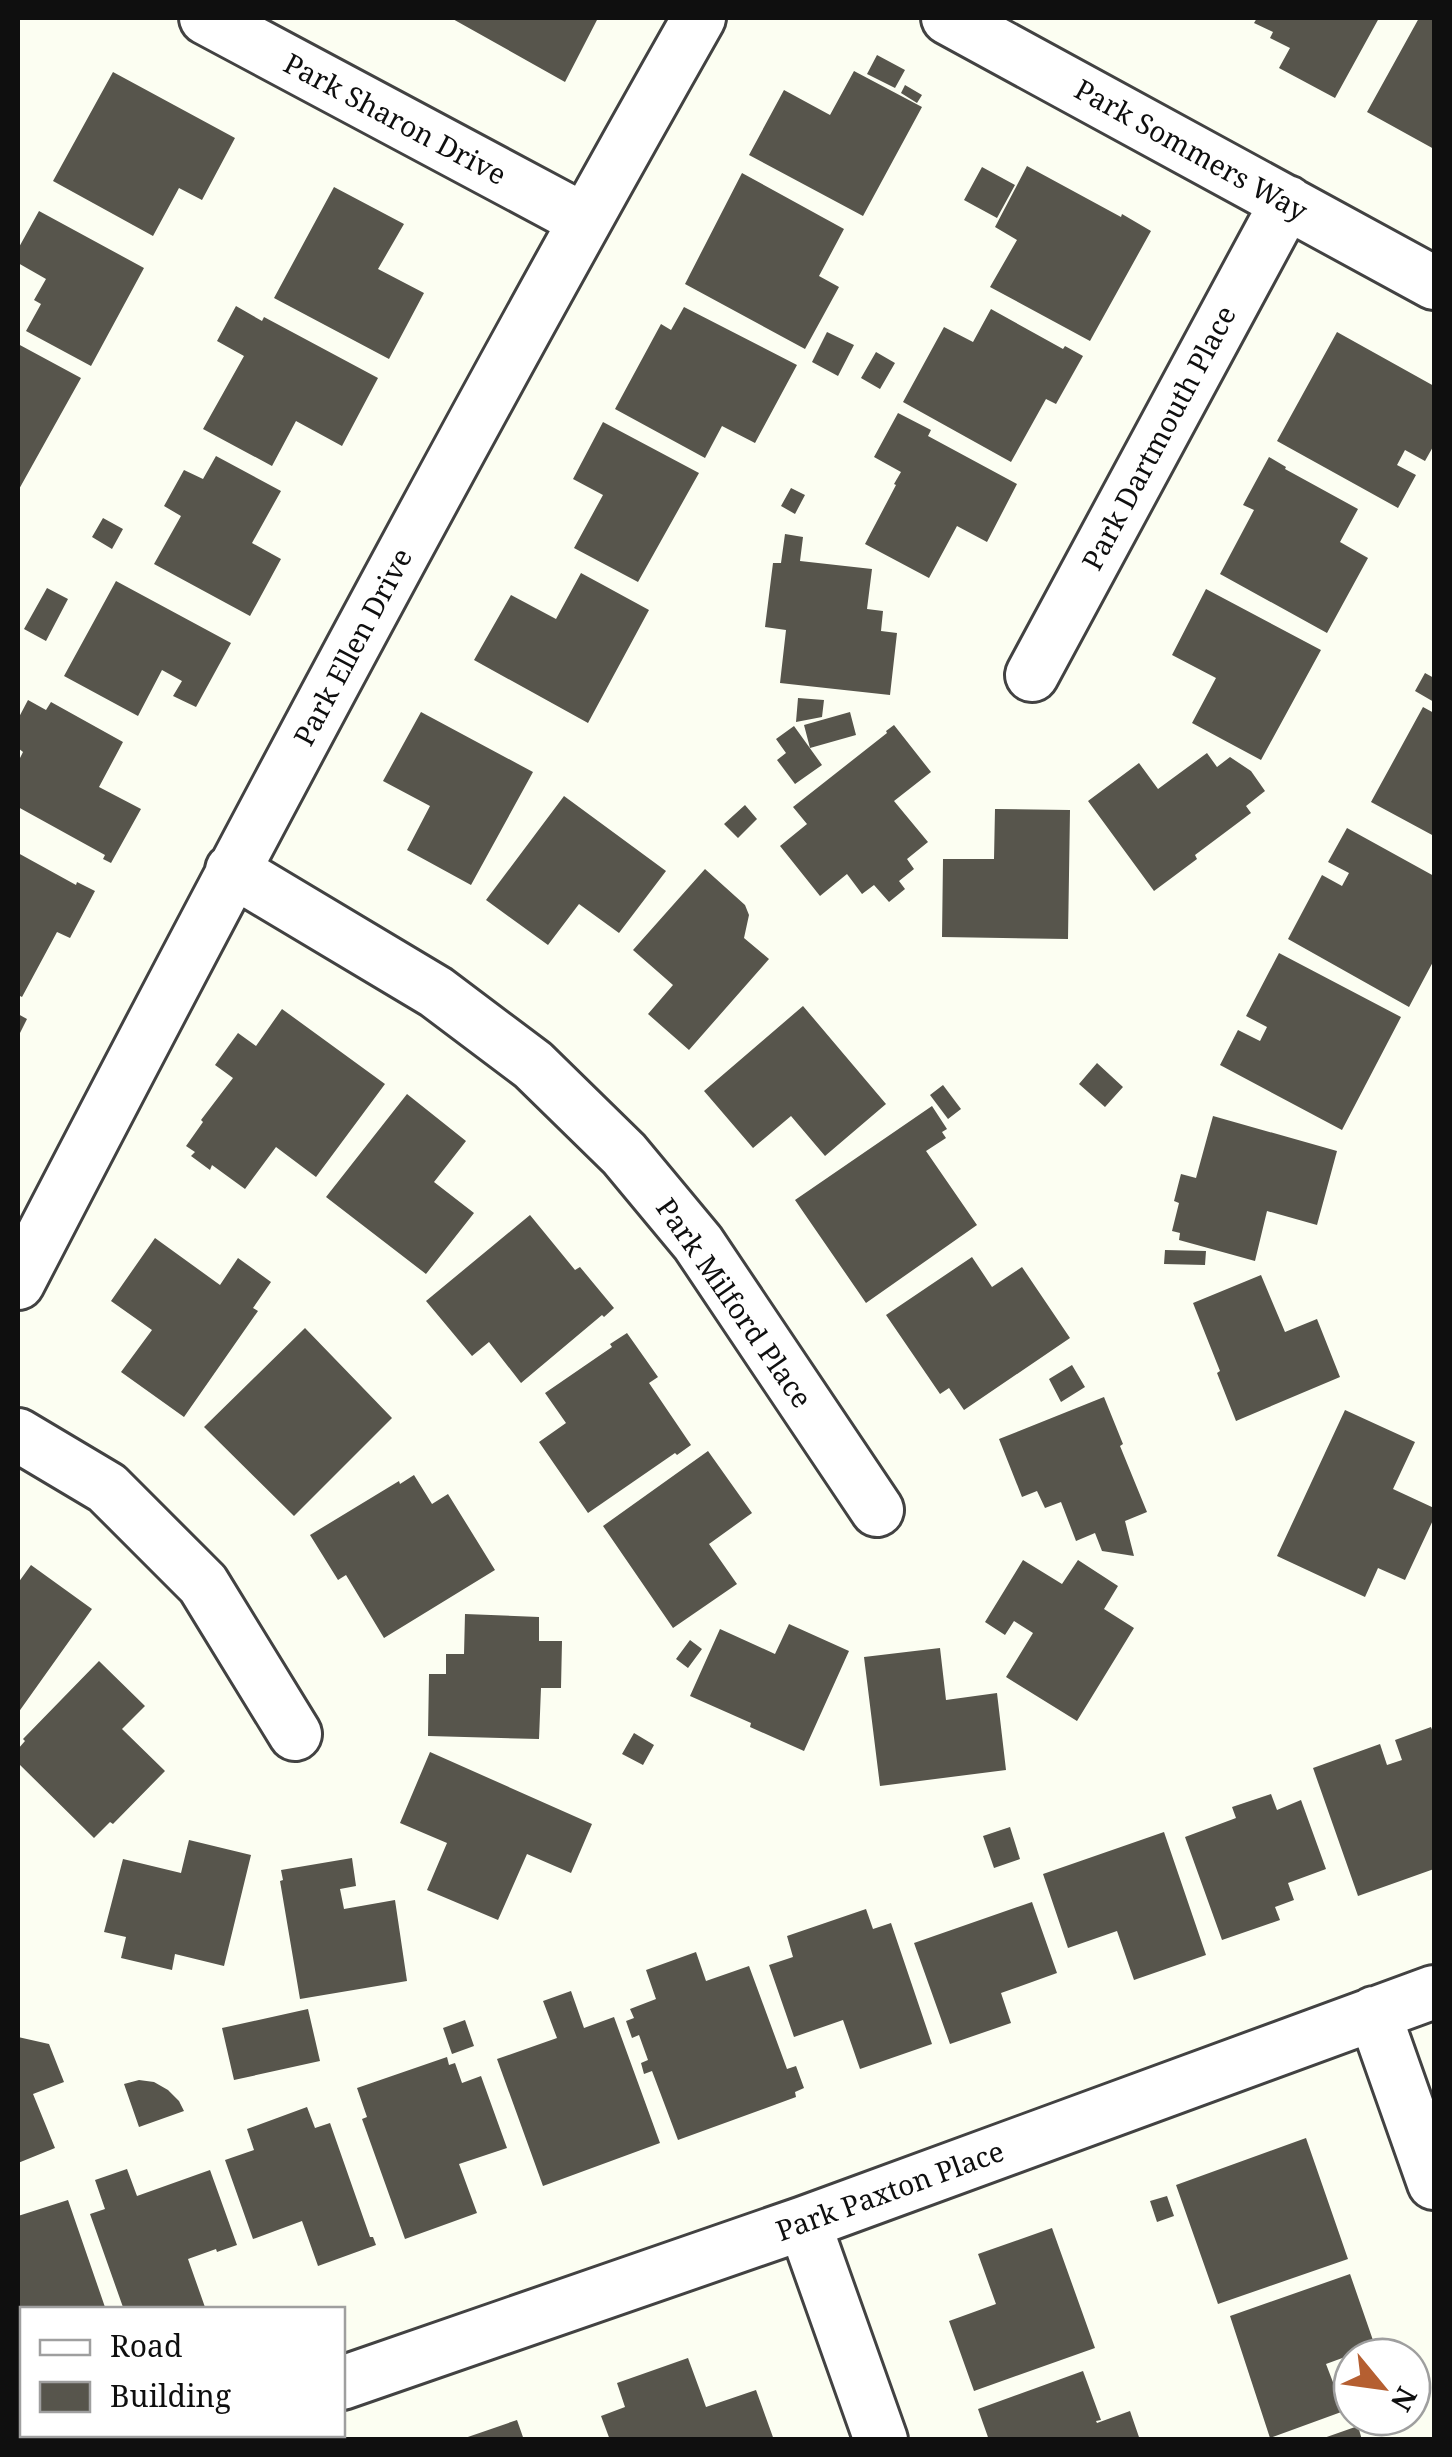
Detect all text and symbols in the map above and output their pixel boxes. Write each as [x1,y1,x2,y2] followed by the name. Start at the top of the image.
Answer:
[278,43,513,193] street label: Park Sharon Drive
[1068,69,1315,229] street label: Park Sommers Way
[1072,299,1244,576] street label: Park Dartmouth Place
[284,541,420,752] street label: Park Ellen Drive
[648,1190,821,1415] street label: Park Milford Place
[770,2131,1009,2249] street label: Park Paxton Place
[20,2307,345,2437] legend
[110,2325,182,2366] text: Road
[1332,2337,1432,2437] north arrow
[110,2375,231,2416] text: Building
[1383,2381,1427,2418] text: N

